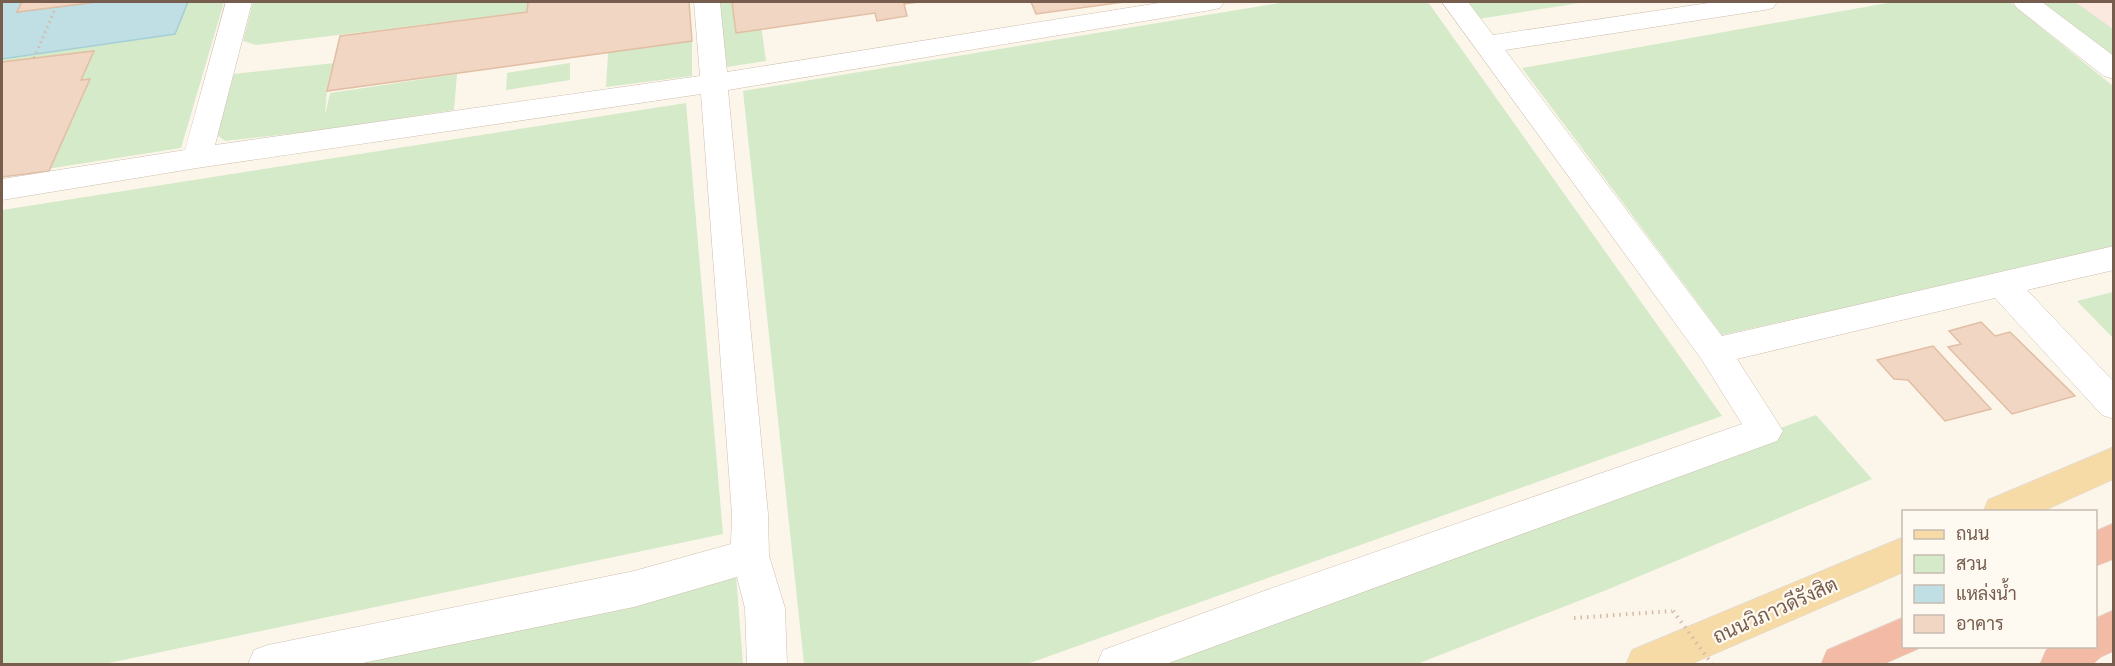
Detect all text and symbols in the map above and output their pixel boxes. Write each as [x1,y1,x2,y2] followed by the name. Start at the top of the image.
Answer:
[1902,510,2097,648] legend
[1956,523,1989,545] text: ถนน
[1956,553,1987,575] text: สวน
[1709,571,1841,648] street label: ถนนวิภาวดีรังสิต
[1956,578,2017,605] text: แหล่งน้ำ
[1956,613,2004,635] text: อาคาร

